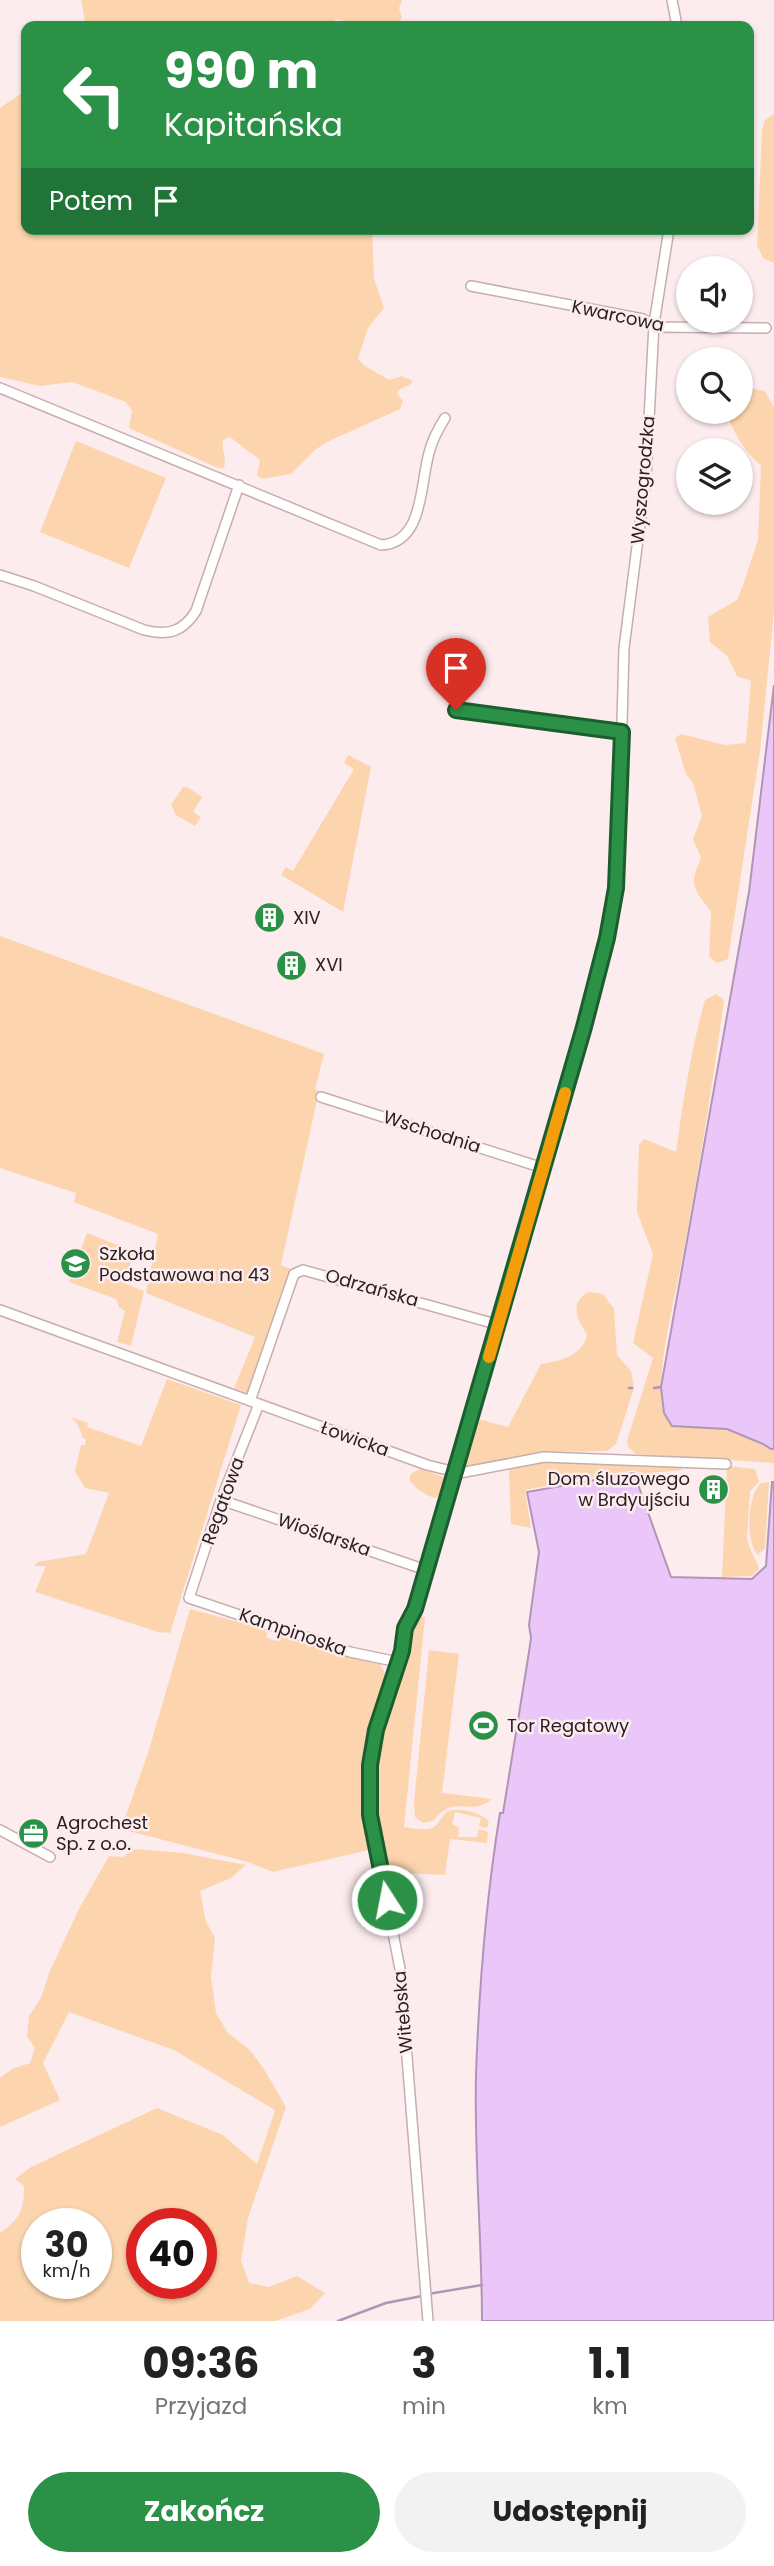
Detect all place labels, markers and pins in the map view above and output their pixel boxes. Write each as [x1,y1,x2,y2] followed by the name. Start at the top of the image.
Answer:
[426,638,486,710] pin
[253,901,287,935] building icon: XIV
[293,905,321,930] place label: XIV
[275,948,309,982] building icon: XVI
[315,952,343,977] place label: XVI
[99,1241,270,1287] place label: Szkoła Podstawowa na 43
[59,1247,93,1281] school or university icon: Szkoła Podstawowa na 43
[548,1466,690,1512] place label: Dom śluzowego w Brdyujściu
[696,1472,730,1506] building icon: Dom śluzowego w Brdyujściu
[467,1709,501,1743] sports icon: Tor Regatowy
[507,1713,629,1738] place label: Tor Regatowy
[56,1810,148,1856] place label: Agrochest Sp. z o.o.
[16,1816,50,1850] office icon: Agrochest Sp. z o.o.

